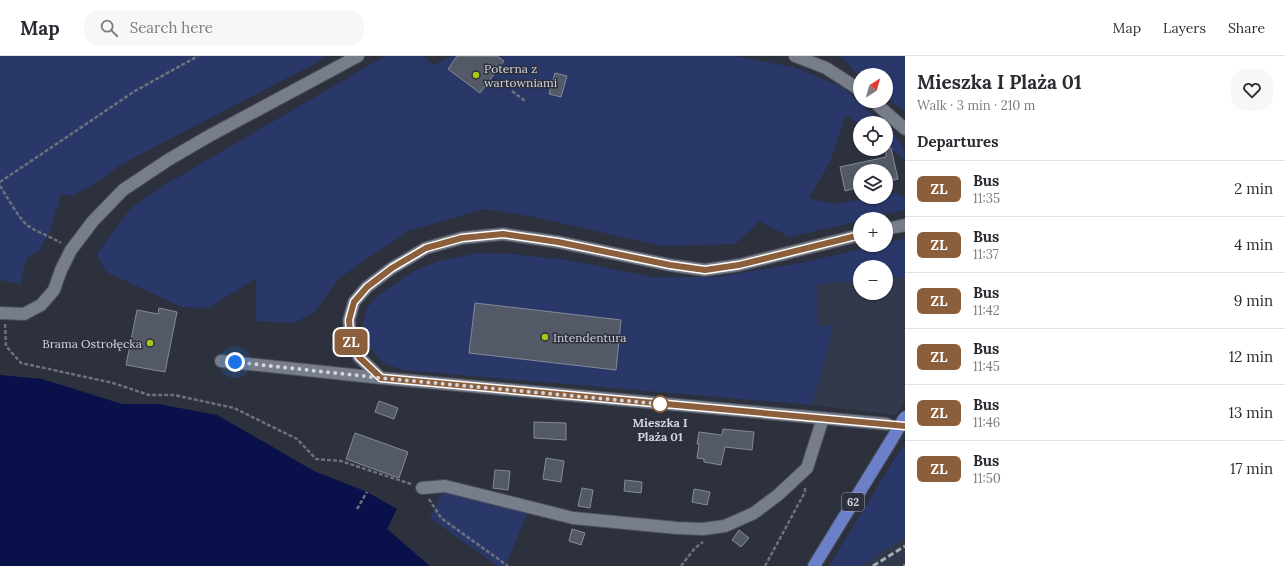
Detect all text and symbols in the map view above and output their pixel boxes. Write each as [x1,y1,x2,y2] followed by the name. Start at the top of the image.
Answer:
[84,10,364,46] search box
[20,16,60,40] text: Map
[98,17,120,39] icon: search
[130,18,213,37] text: Search here
[1113,19,1141,37] text: Map
[1163,19,1206,37] text: Layers
[1228,19,1265,37] text: Share
[484,61,557,90] place label: Poterna z wartowniami
[853,68,893,108] north arrow
[853,68,893,300] map controls
[1231,69,1273,111] button: heart
[471,70,481,80] marker: Poterna z wartowniami
[917,70,1082,94] text: Mieszka I Plaża 01
[917,97,1035,114] text: Walk · 3 min · 210 m
[853,116,893,156] button: locate
[917,132,998,151] text: Departures
[853,164,893,204] button: layers
[973,171,999,190] text: Bus
[1234,179,1273,198] text: 2 min
[931,180,947,198] text: ZL
[973,190,1000,207] text: 11:35
[853,212,893,252] button: +
[973,227,999,246] text: Bus
[1234,235,1273,254] text: 4 min
[931,236,947,254] text: ZL
[973,246,999,263] text: 11:37
[853,260,893,300] button: −
[973,283,999,302] text: Bus
[1234,291,1273,310] text: 9 min
[931,292,947,310] text: ZL
[973,302,1000,319] text: 11:42
[333,329,369,355] line badge: ZL
[553,330,627,345] place label: Intendentura
[540,332,550,342] marker: Intendentura
[343,333,359,351] text: ZL
[42,336,142,351] place label: Brama Ostrołęcka
[145,338,155,348] marker: Brama Ostrołęcka
[973,339,999,358] text: Bus
[1229,347,1273,366] text: 12 min
[931,348,947,366] text: ZL
[225,352,245,372] your location
[973,358,1000,375] text: 11:45
[651,395,669,413] marker: Mieszka I Plaża 01
[973,395,999,414] text: Bus
[1229,403,1273,422] text: 13 min
[931,404,947,422] text: ZL
[973,414,1000,431] text: 11:46
[632,415,688,444] place label: Mieszka I Plaża 01
[973,451,999,470] text: Bus
[1230,459,1273,478] text: 17 min
[931,460,947,478] text: ZL
[973,470,1001,487] text: 11:50
[842,493,864,511] road number: 62

